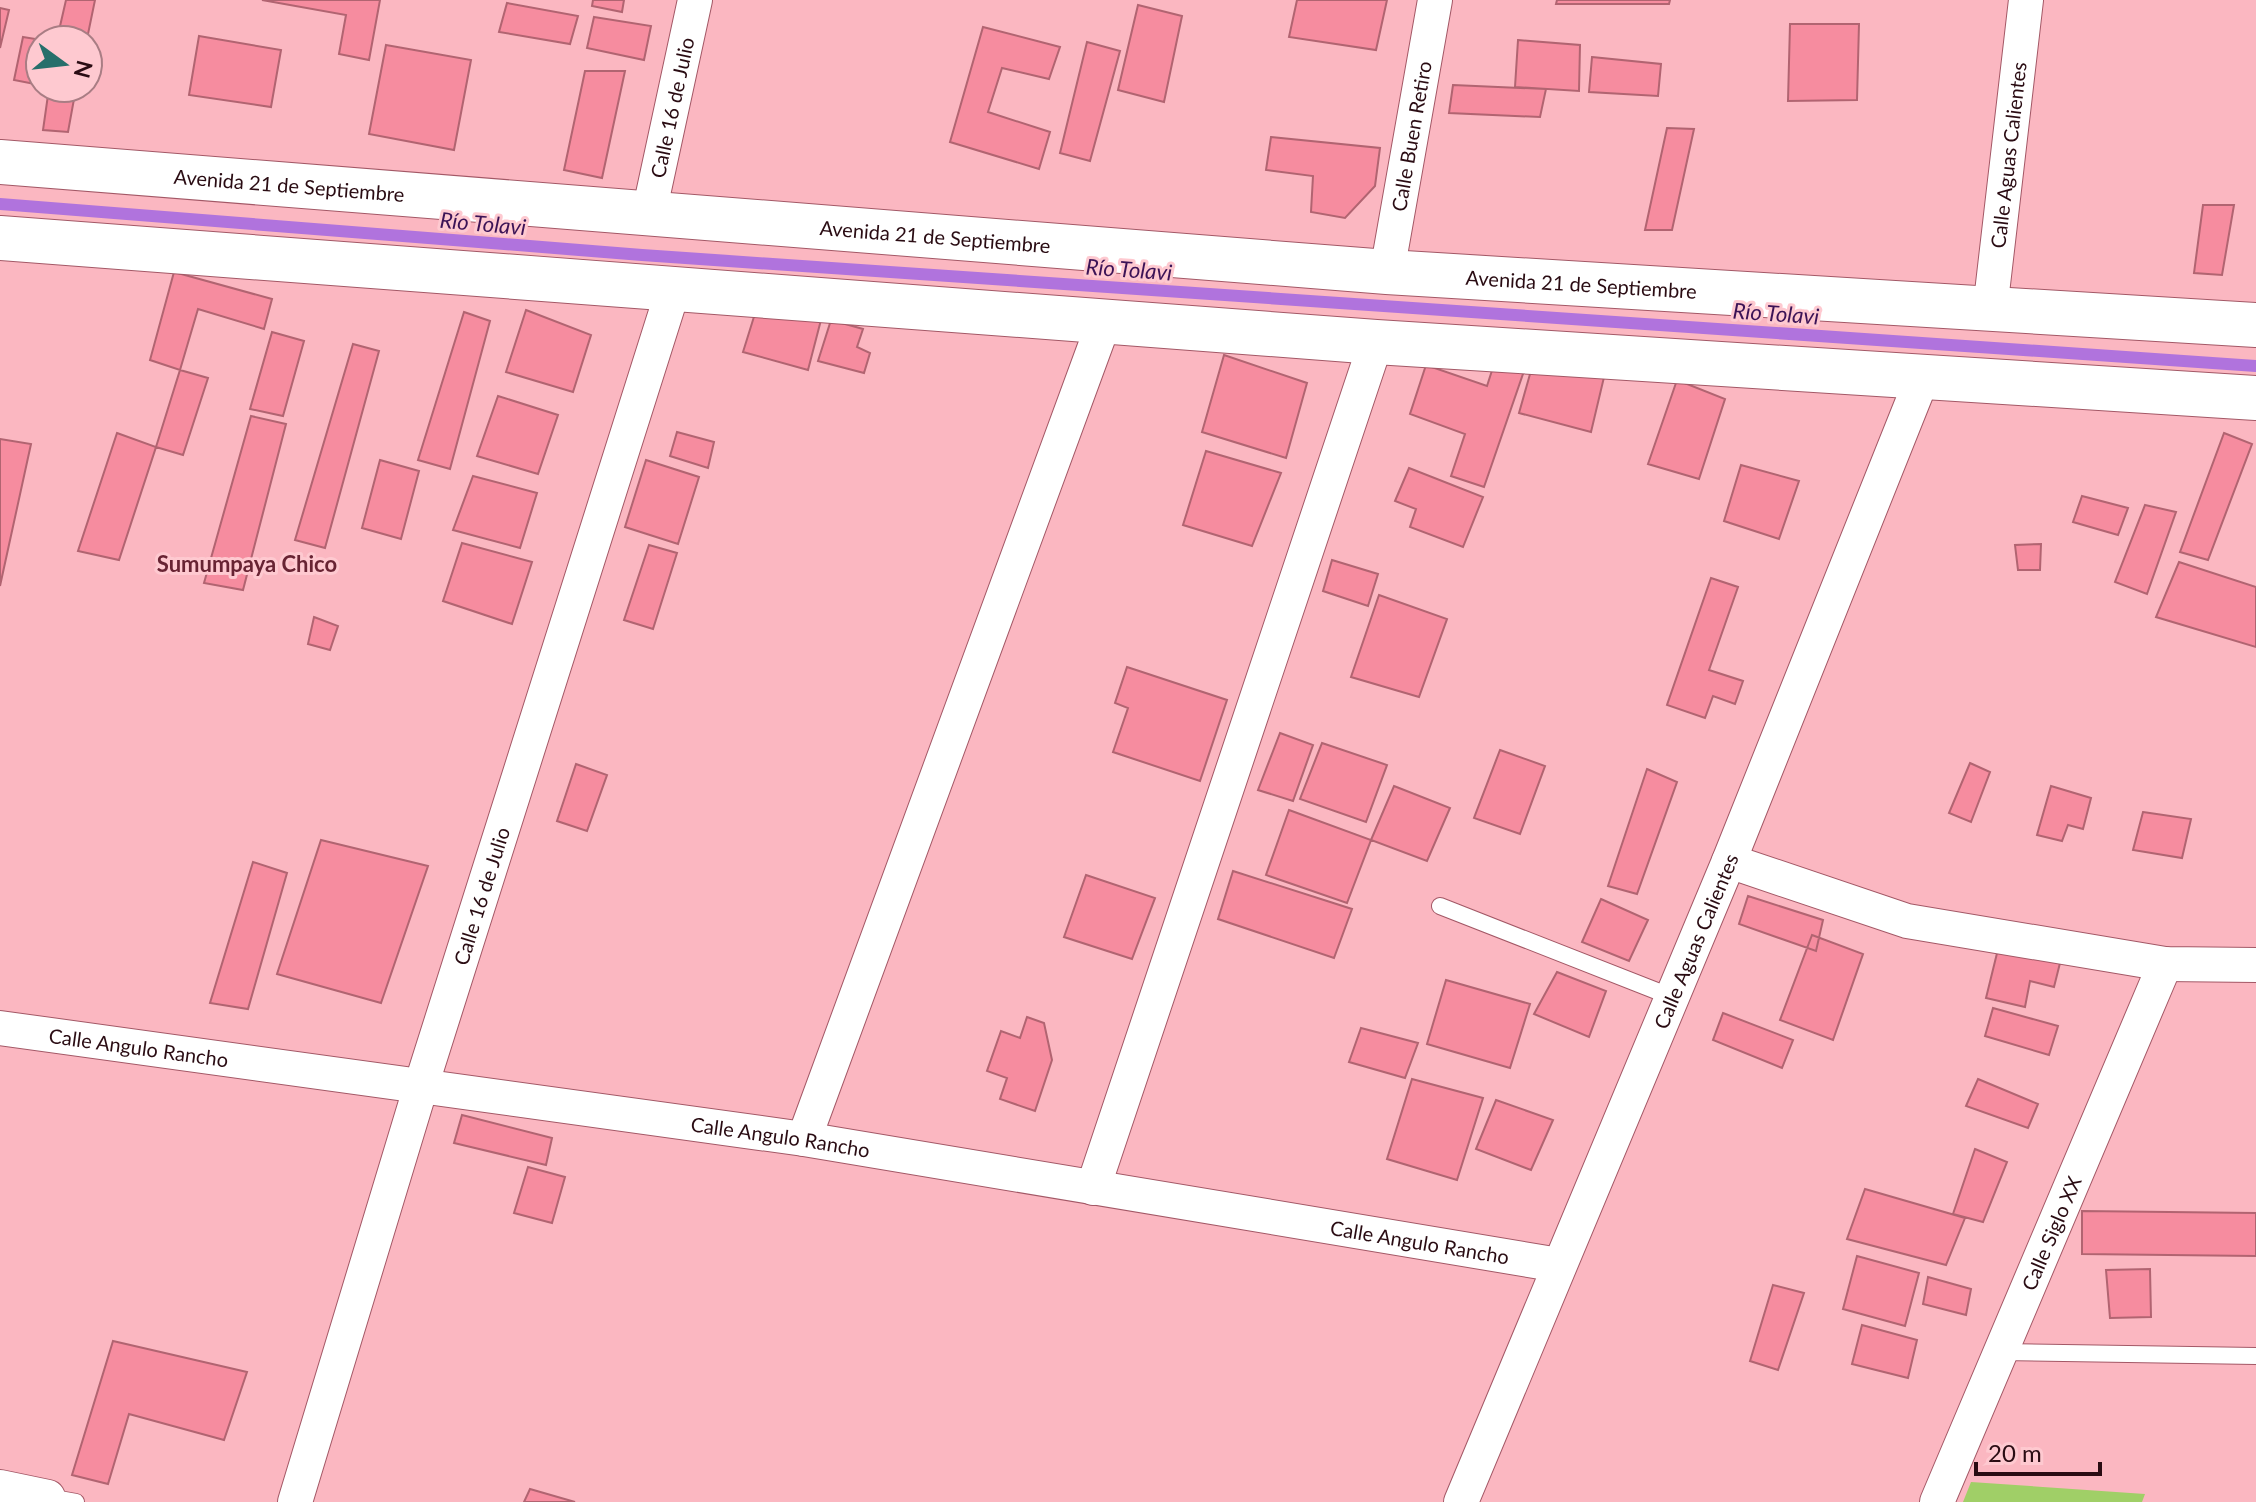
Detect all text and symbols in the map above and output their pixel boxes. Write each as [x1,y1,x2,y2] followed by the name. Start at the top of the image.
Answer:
[24,24,104,104] north arrow
[645,35,699,180] street label: Calle 16 de Julio
[69,58,99,81] text: N
[1386,59,1436,213] street label: Calle Buen Retiro
[1985,61,2031,250] street label: Calle Aguas Calientes
[173,164,405,206] street label: Avenida 21 de Septiembre
[439,206,527,240] water label: Río Tolavi
[819,215,1051,257] street label: Avenida 21 de Septiembre
[1085,253,1173,285] water label: Río Tolavi
[1465,265,1697,303] street label: Avenida 21 de Septiembre
[1732,297,1820,329] water label: Río Tolavi
[157,550,337,577] district label: Sumumpaya Chico
[448,824,514,968] street label: Calle 16 de Julio
[1648,850,1743,1032] street label: Calle Aguas Calientes
[47,1023,230,1071] street label: Calle Angulo Rancho
[689,1112,872,1162] street label: Calle Angulo Rancho
[2016,1172,2086,1294] street label: Calle Siglo XX
[1329,1215,1511,1268] street label: Calle Angulo Rancho
[1976,1426,2100,1476] scale bar
[1988,1438,2042,1467] text: 20 m

